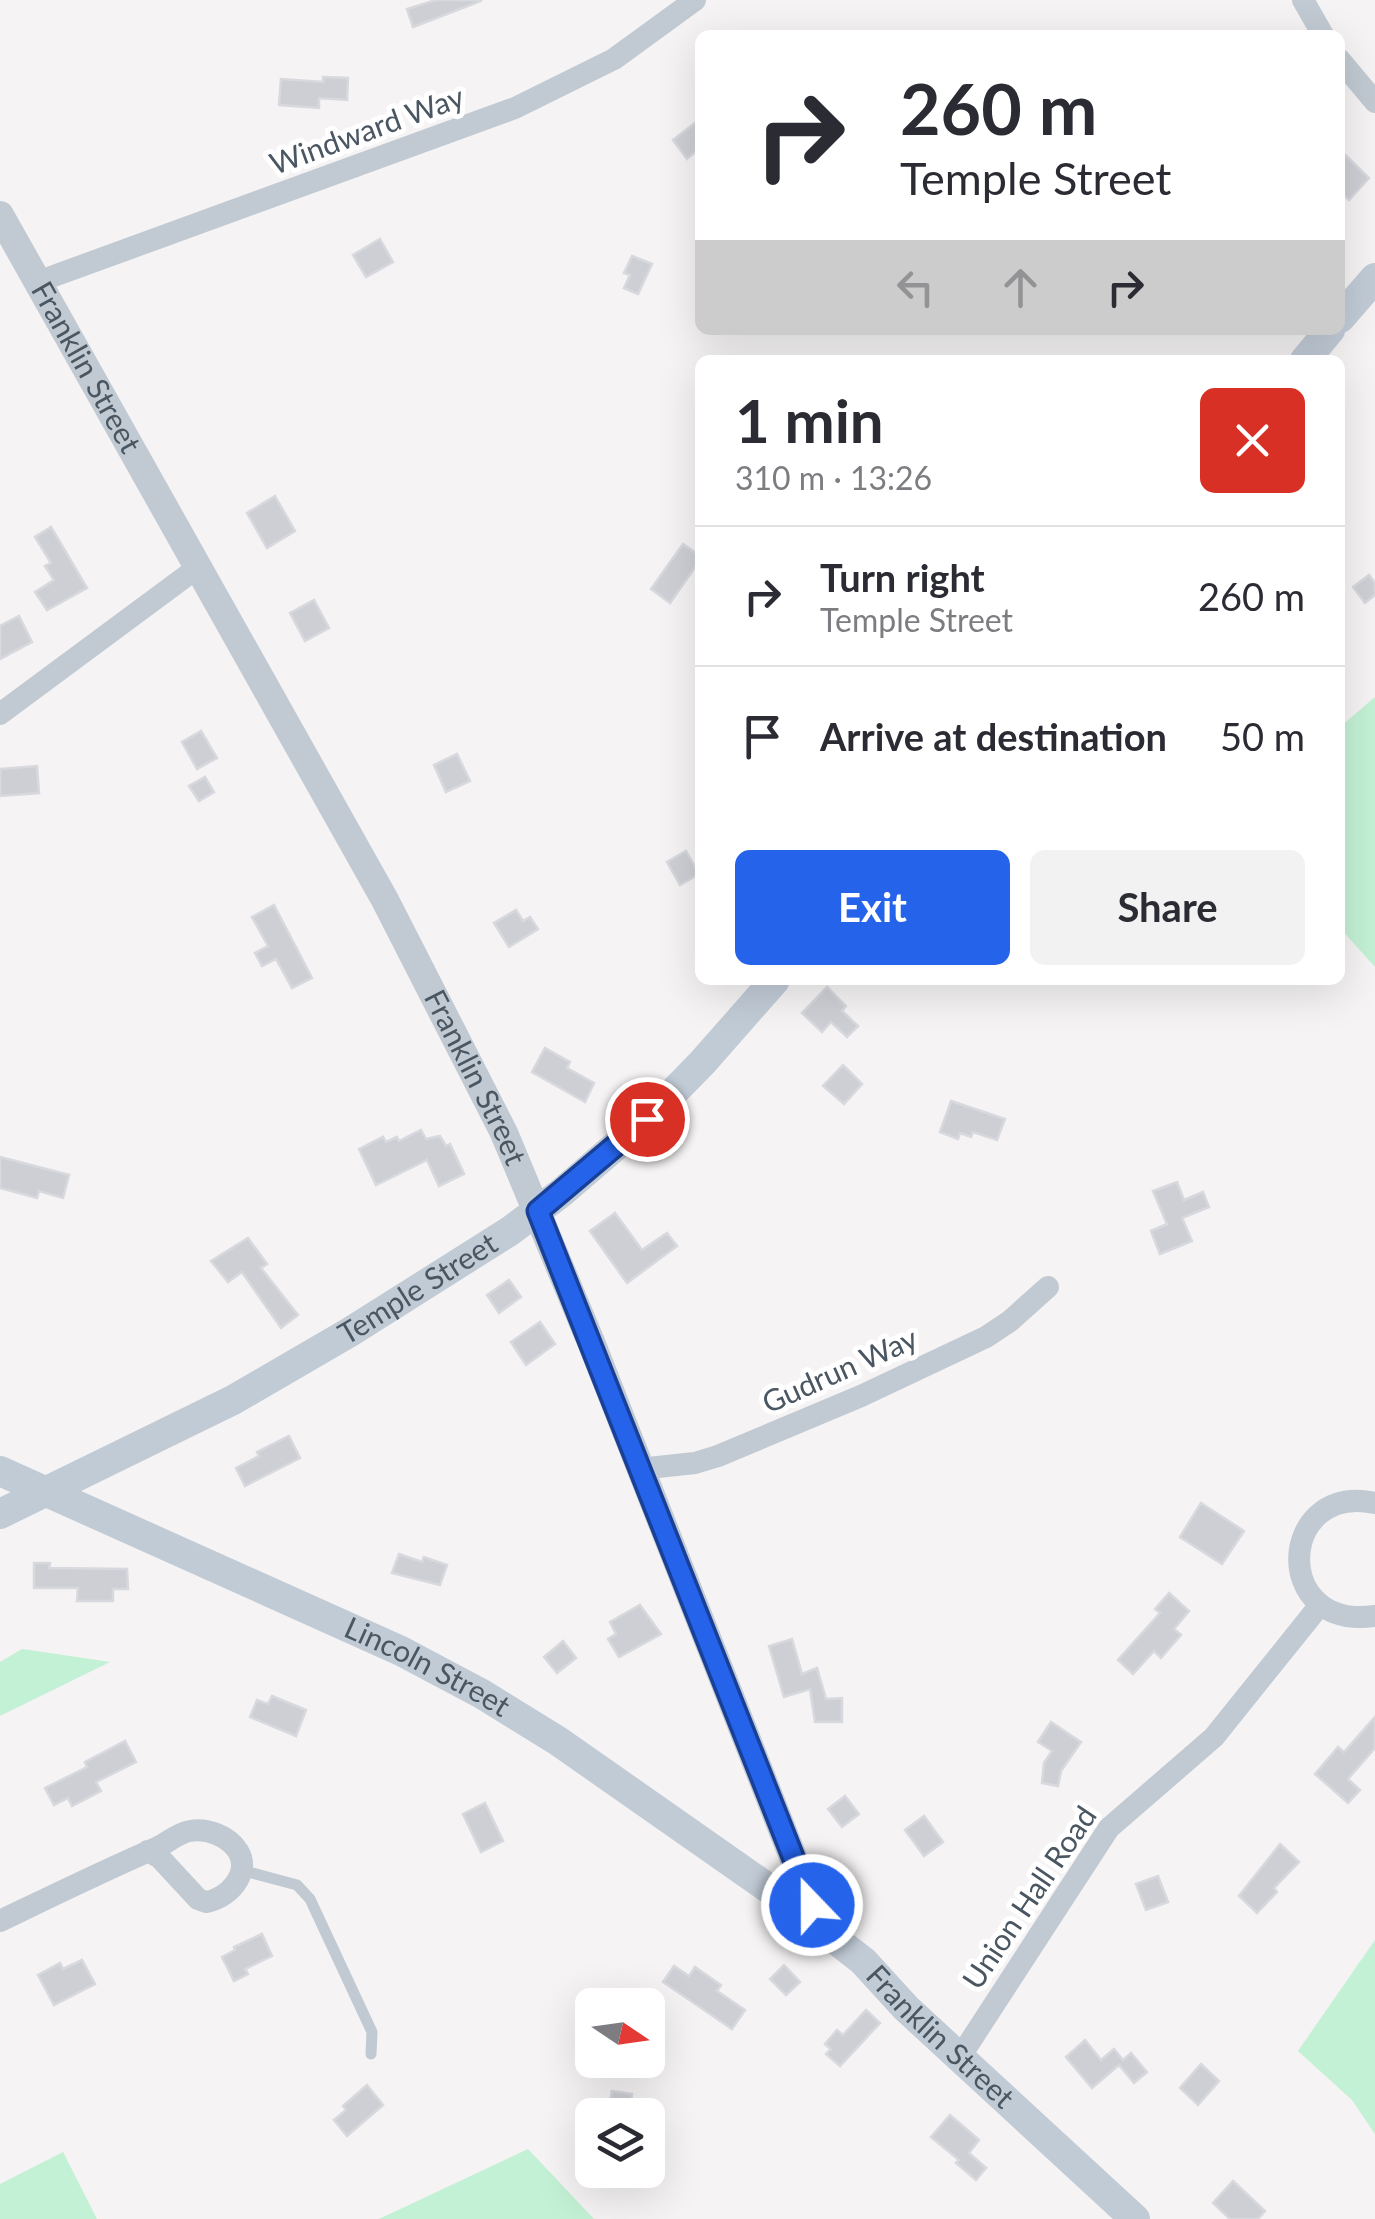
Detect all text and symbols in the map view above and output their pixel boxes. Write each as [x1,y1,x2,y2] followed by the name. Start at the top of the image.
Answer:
[900,66,1097,150] text: 260 m
[735,70,865,200] icon: right
[264,77,469,181] street label: Windward Way
[900,151,1171,205] text: Temple Street
[888,260,943,315] icon: left
[993,260,1048,315] icon: ahead
[1098,260,1153,315] icon: right
[25,274,150,459] street label: Franklin Street
[735,384,884,456] text: 1 min
[1200,388,1305,493] button: close
[735,458,932,497] text: 310 m · 13:26
[820,554,985,600] text: Turn right
[735,569,790,624] icon: right
[1198,573,1305,619] text: 260 m
[820,600,1013,639] text: Temple Street
[735,709,790,764] icon: arrive
[820,713,1167,759] text: Arrive at destination
[1220,713,1305,759] text: 50 m
[735,850,1010,965] button: Exit
[1030,850,1305,965] button: Share
[418,983,535,1170] street label: Franklin Street
[605,1077,690,1162] pin
[620,1092,675,1147] icon: arrive
[331,1224,503,1351] street label: Temple Street
[756,1319,923,1419] street label: Gudrun Way
[340,1608,518,1723] street label: Lincoln Street
[954,1799,1103,1995] street label: Union Hall Road
[760,1853,864,1957] position arrow
[860,1957,1023,2115] street label: Franklin Street
[575,1988,665,2078] north arrow
[575,1988,665,2188] map controls
[575,2098,665,2188] button: layers

